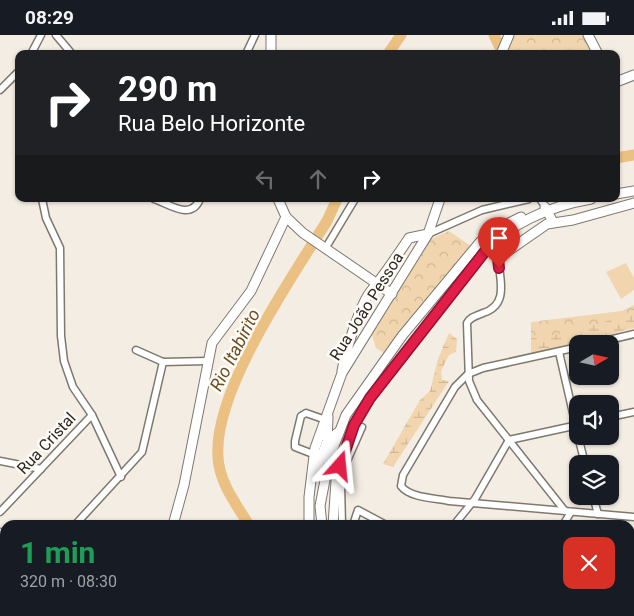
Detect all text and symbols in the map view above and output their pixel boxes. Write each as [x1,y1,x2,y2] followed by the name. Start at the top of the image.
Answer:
[25,6,74,29] text: 08:29
[118,69,217,110] text: 290 m
[35,70,100,135] icon: right
[118,111,305,136] text: Rua Belo Horizonte
[251,165,279,193] icon: left
[304,165,332,193] icon: ahead
[357,165,385,193] icon: right
[478,217,520,268] pin
[485,224,513,252] icon: arrive
[326,249,407,364] street label: Rua João Pessoa
[205,305,264,394] water label: Rio Itabirito
[569,335,619,385] north arrow
[569,335,619,505] map controls
[569,395,619,445] button: sound
[13,409,80,478] street label: Rua Cristal
[313,439,365,491] position arrow
[569,455,619,505] button: layers
[20,535,95,570] text: 1 min
[563,537,615,589] button: close
[20,572,117,591] text: 320 m · 08:30

